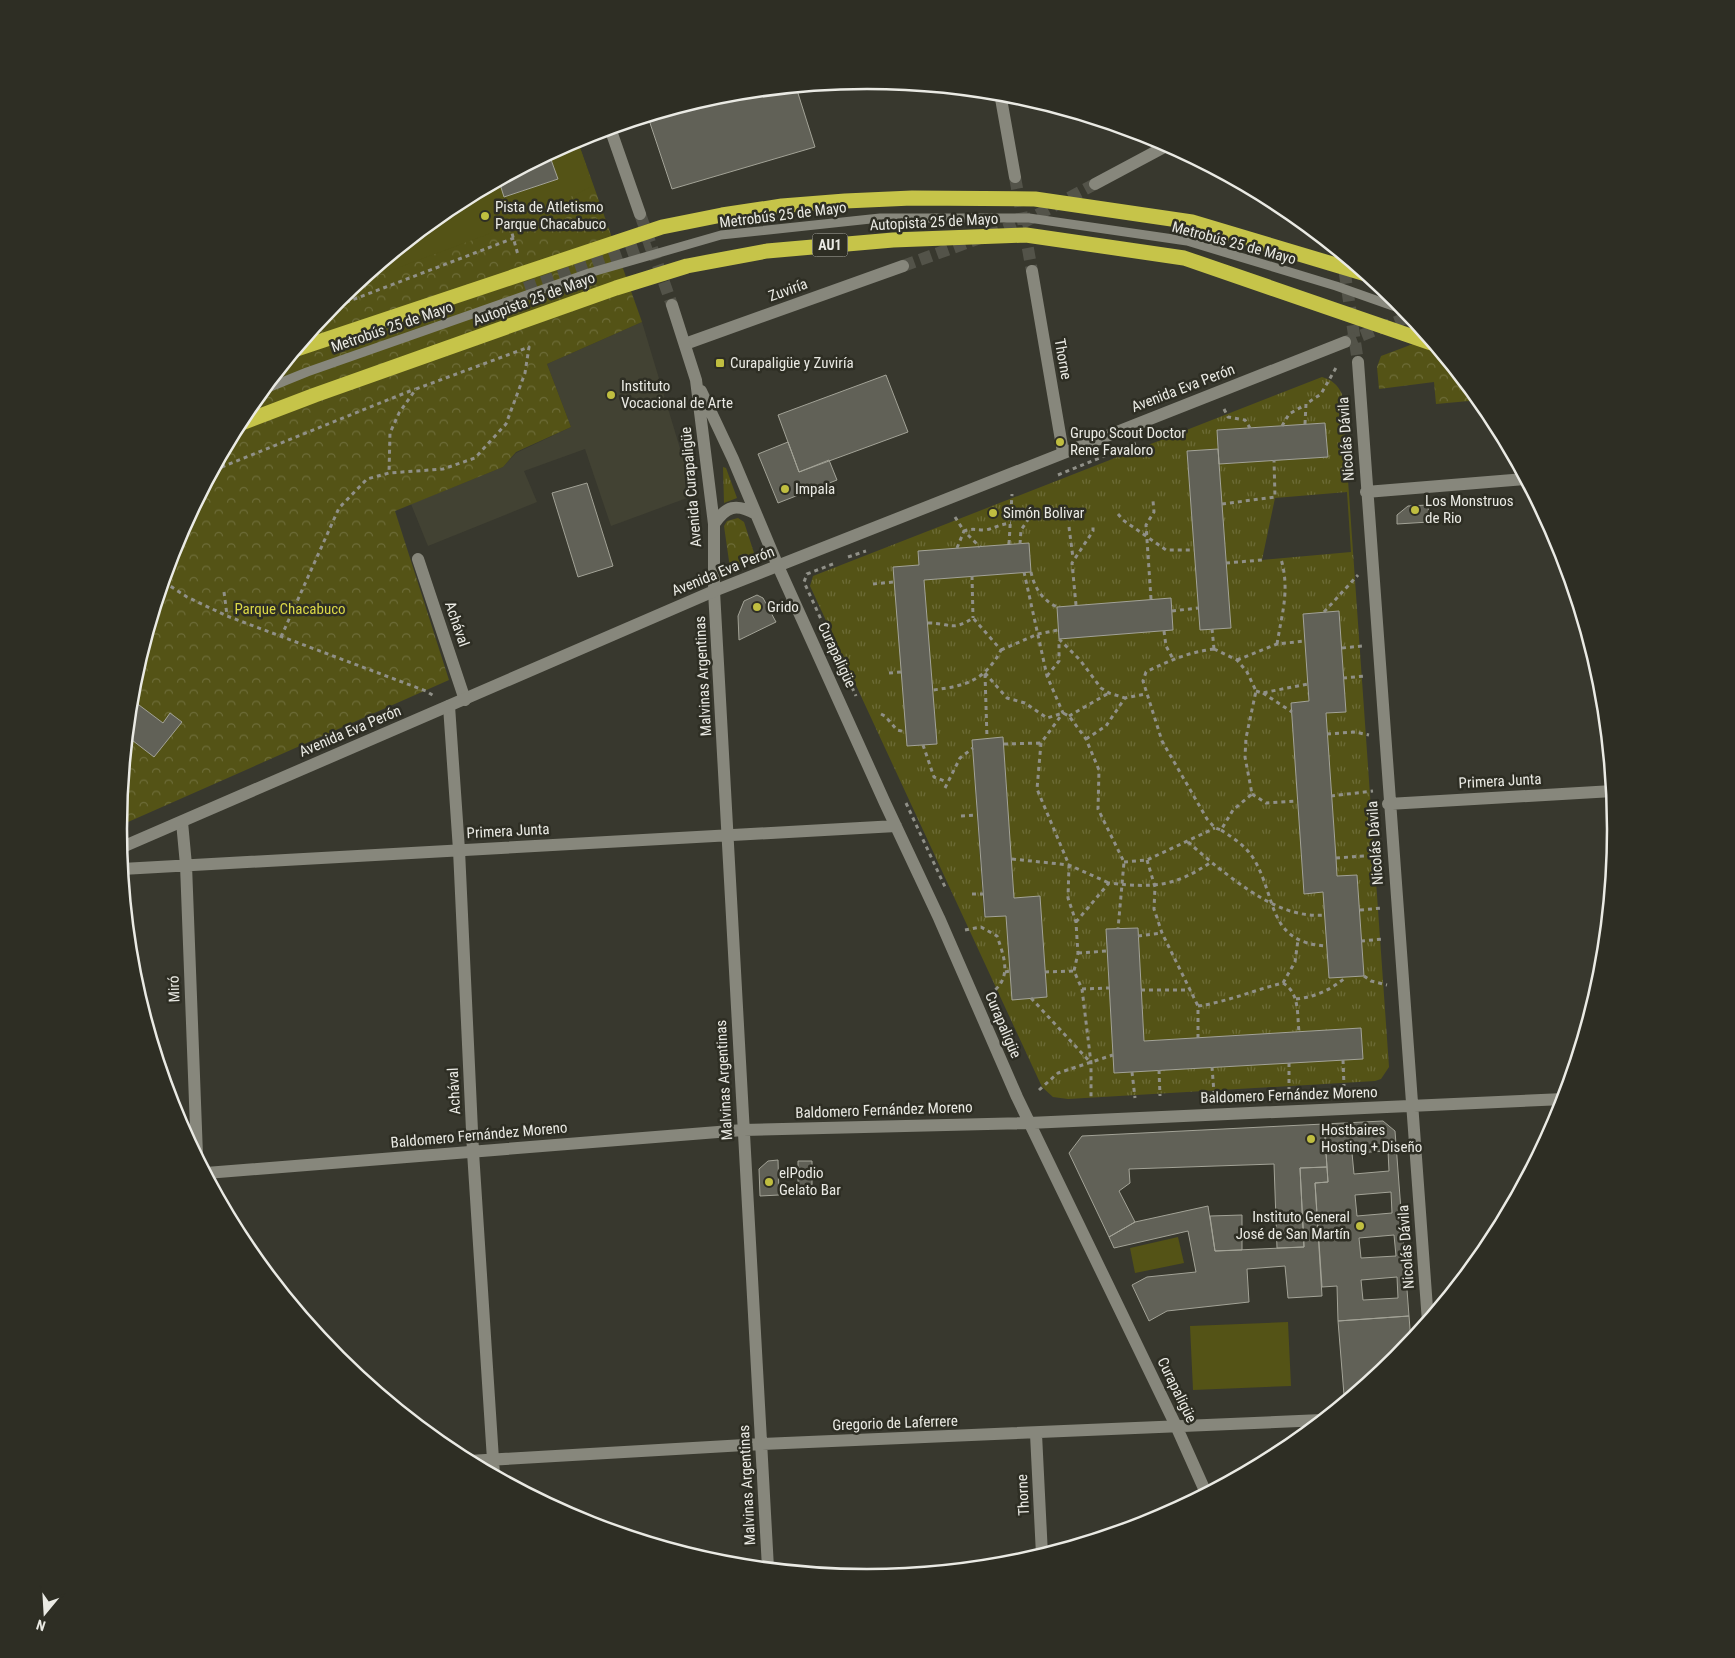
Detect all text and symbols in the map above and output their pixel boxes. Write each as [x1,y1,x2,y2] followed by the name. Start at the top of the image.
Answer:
[495,198,606,233] place label: Pista de Atletismo Parque Chacabuco
[718,198,848,232] street label: Metrobús 25 de Mayo
[479,210,491,222] marker: Pista de Atletismo Parque Chacabuco
[869,210,999,234] street label: Autopista 25 de Mayo
[1170,218,1298,268] street label: Metrobús 25 de Mayo
[812,234,848,256] road number: AU1
[470,269,598,329] street label: Autopista 25 de Mayo
[766,275,810,305] street label: Zuviría
[329,298,455,356] street label: Metrobús 25 de Mayo
[1051,337,1075,381] street label: Thorne
[730,354,854,372] place label: Curapaligüe y Zuviría
[714,357,726,369] marker: Curapaligüe y Zuviría
[1129,360,1237,416] street label: Avenida Eva Perón
[621,377,733,412] place label: Instituto Vocacional de Arte
[605,389,617,401] marker: Instituto Vocacional de Arte
[1334,396,1358,482] street label: Nicolás Dávila
[1070,424,1186,459] place label: Grupo Scout Doctor Rene Favaloro
[677,426,705,548] street label: Avenida Curapaligüe
[1054,436,1066,448] marker: Grupo Scout Doctor Rene Favaloro
[795,480,835,498] place label: Impala
[779,483,791,495] marker: Impala
[1425,492,1514,527] place label: Los Monstruos de Rio
[1003,504,1085,522] place label: Simón Bolivar
[1409,504,1421,516] marker: Los Monstruos de Rio
[987,507,999,519] marker: Simón Bolivar
[669,542,777,600] street label: Avenida Eva Perón
[767,598,799,616] place label: Grido
[441,599,473,649] street label: Achával
[234,600,346,618] park label: Parque Chacabuco
[751,601,763,613] marker: Grido
[691,615,715,737] street label: Malvinas Argentinas
[814,619,860,691] street label: Curapaligüe
[296,701,404,761] street label: Avenida Eva Perón
[1458,770,1542,792] street label: Primera Junta
[1363,800,1387,886] street label: Nicolás Dávila
[466,820,550,842] street label: Primera Junta
[165,975,183,1003] street label: Miró
[981,989,1025,1061] street label: Curapaligüe
[712,1019,736,1141] street label: Malvinas Argentinas
[444,1067,464,1115] street label: Achával
[1200,1083,1378,1107] street label: Baldomero Fernández Moreno
[795,1098,973,1122] street label: Baldomero Fernández Moreno
[390,1118,568,1152] street label: Baldomero Fernández Moreno
[1321,1121,1422,1156] place label: Hostbaires Hosting + Diseño
[1305,1133,1317,1145] marker: Hostbaires Hosting + Diseño
[779,1164,841,1199] place label: elPodio Gelato Bar
[763,1176,775,1188] marker: elPodio Gelato Bar
[1394,1204,1418,1290] street label: Nicolás Dávila
[1236,1208,1350,1243] place label: Instituto General José de San Martín
[1354,1220,1366,1232] marker: Instituto General José de San Martín
[1153,1354,1201,1426] street label: Curapaligüe
[832,1412,958,1434] street label: Gregorio de Laferrere
[735,1424,759,1546] street label: Malvinas Argentinas
[1013,1474,1033,1516] street label: Thorne
[20,1588,70,1638] north arrow
[34,1616,48,1634] text: N

